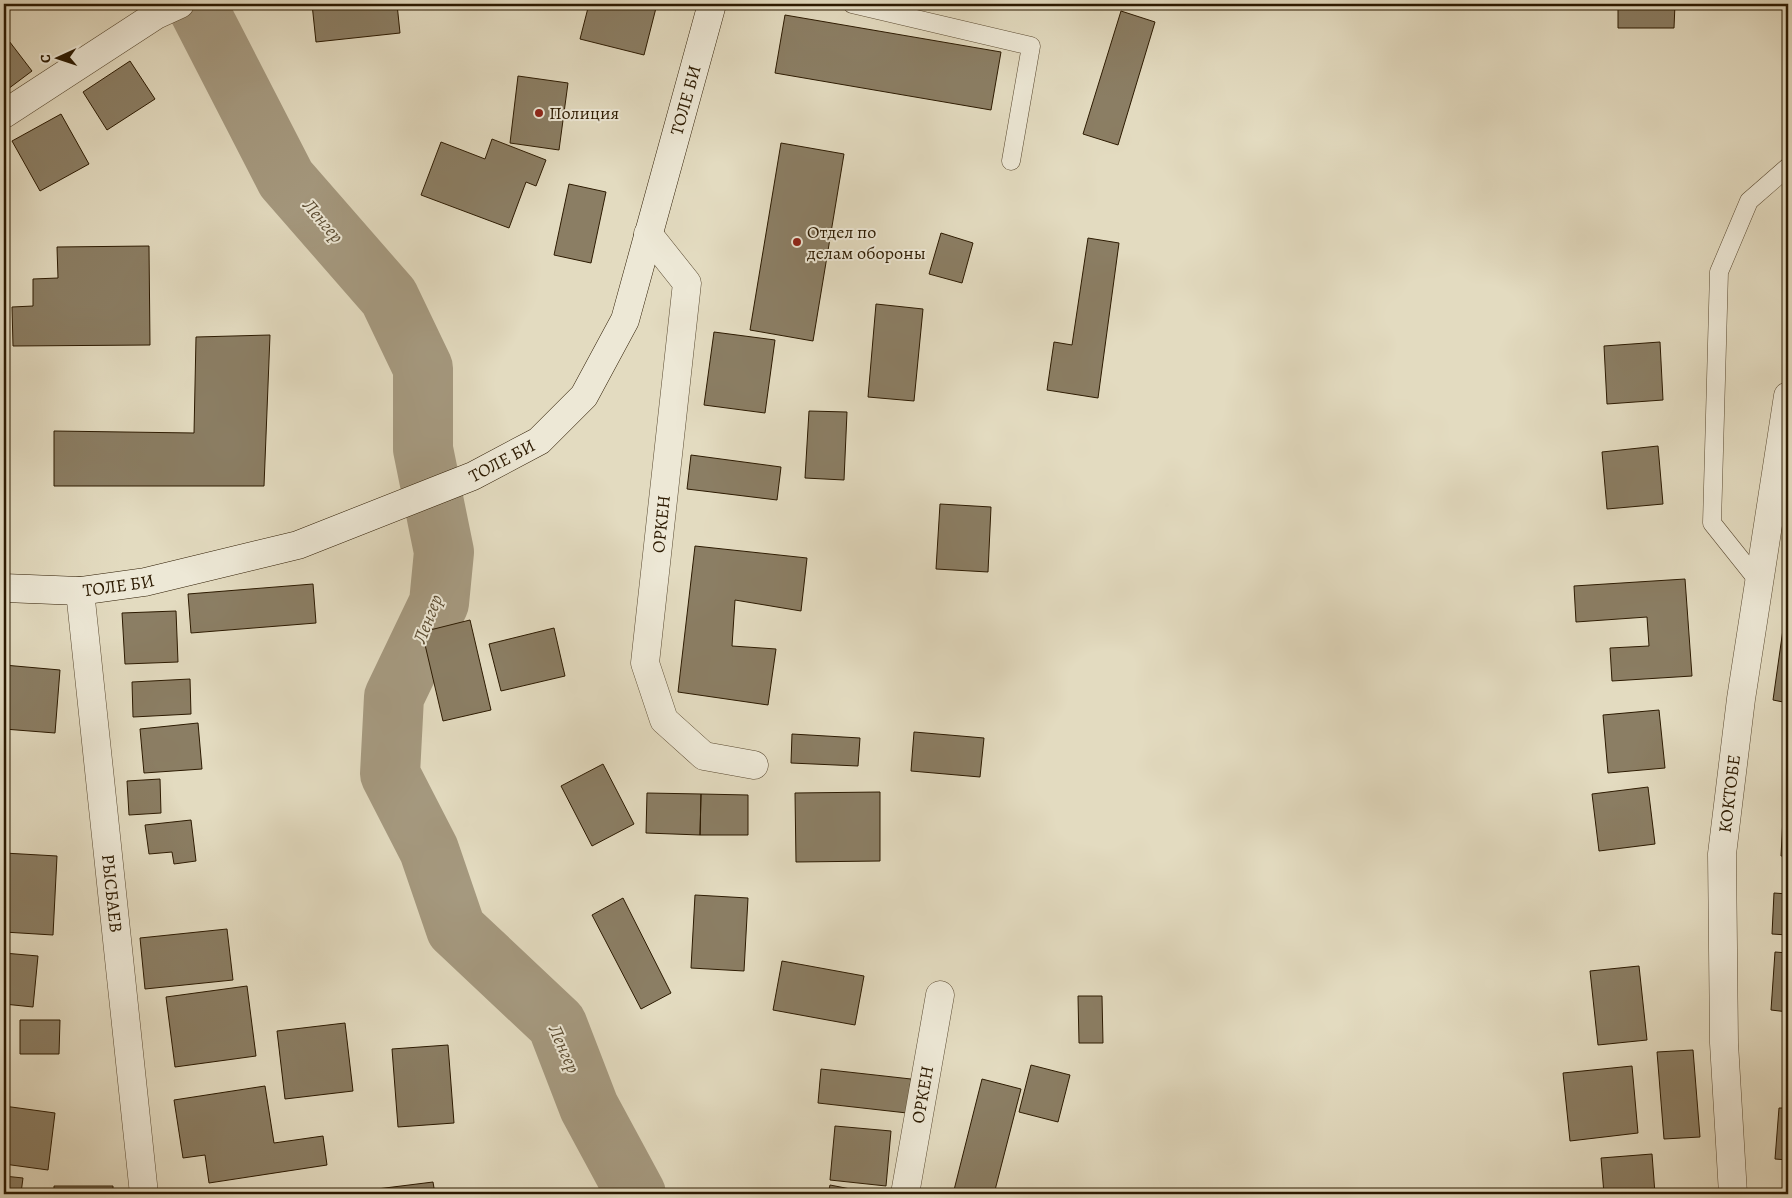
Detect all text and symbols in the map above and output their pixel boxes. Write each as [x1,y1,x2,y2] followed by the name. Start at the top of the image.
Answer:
[32,32,82,82] north arrow
[36,53,55,63] text: С
[664,62,707,138] street label: ТОЛЕ БИ
[549,101,619,125] place label: Полиция
[533,107,545,119] marker: Полиция
[296,193,350,249] water label: Ленгер
[806,220,926,265] place label: Отдел по делам обороны
[791,236,803,248] marker: Отдел по делам обороны
[465,433,539,488] street label: ТОЛЕ БИ
[646,494,676,554] street label: ОРКЕН
[81,568,157,602] street label: ТОЛЕ БИ
[406,590,449,648] water label: Ленгер
[1713,753,1746,834] street label: КОКТОБЕ
[96,853,128,934] street label: РЫСБАЕВ
[541,1020,586,1078] water label: Ленгер
[906,1064,939,1125] street label: ОРКЕН

